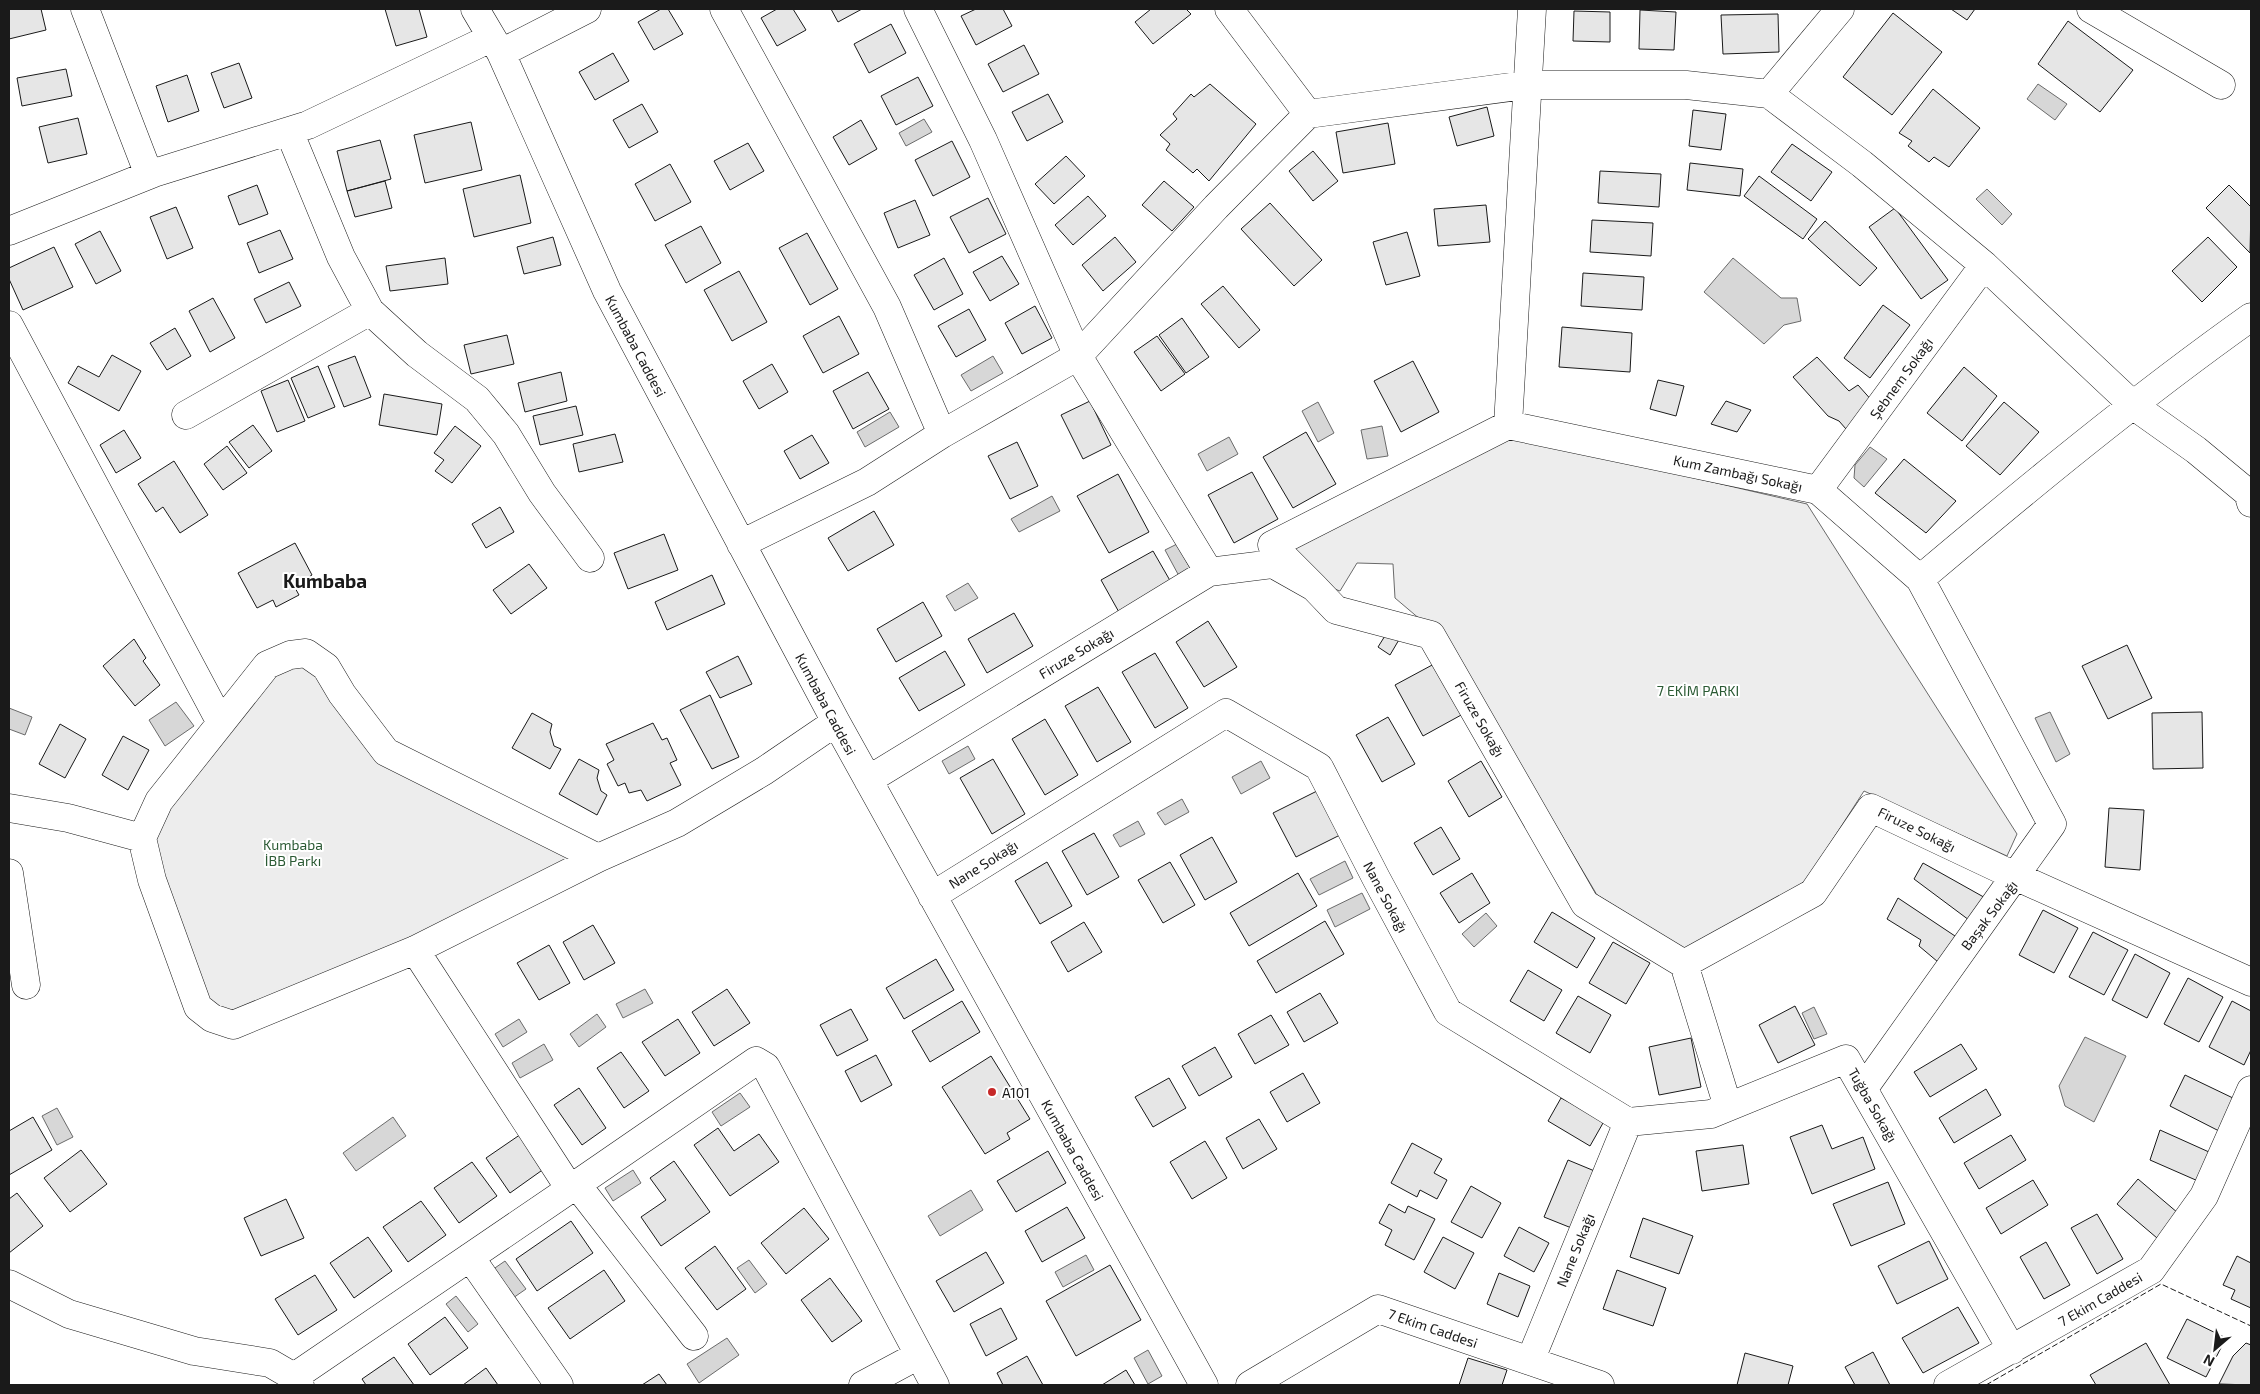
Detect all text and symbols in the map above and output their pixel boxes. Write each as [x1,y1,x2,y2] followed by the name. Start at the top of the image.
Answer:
[602,292,670,400] street label: Kumbaba Caddesi
[1866,334,1937,423] street label: Şebnem Sokağı
[1672,451,1804,495] street label: Kum Zambağı Sokağı
[283,569,367,592] district label: Kumbaba
[1035,624,1117,682] street label: Firuze Sokağı
[792,650,860,758] street label: Kumbaba Caddesi
[1452,678,1508,760] street label: Firuze Sokağı
[1657,682,1739,699] park label: 7 EKİM PARKI
[1875,803,1959,855] street label: Firuze Sokağı
[263,836,323,869] park label: Kumbaba İBB Parkı
[945,836,1021,892] street label: Nane Sokağı
[1360,858,1412,936] street label: Nane Sokağı
[1957,877,2022,954] street label: Başak Sokağı
[1845,1065,1901,1145] street label: Tuğba Sokağı
[1002,1084,1030,1101] place label: A101
[986,1086,998,1098] marker: A101
[1038,1097,1108,1203] street label: Kumbaba Caddesi
[1552,1211,1598,1289] street label: Nane Sokağı
[2055,1268,2145,1330] street label: 7 Ekim Caddesi
[1386,1305,1480,1351] street label: 7 Ekim Caddesi
[2190,1324,2240,1374] north arrow
[2200,1351,2217,1371] text: N

